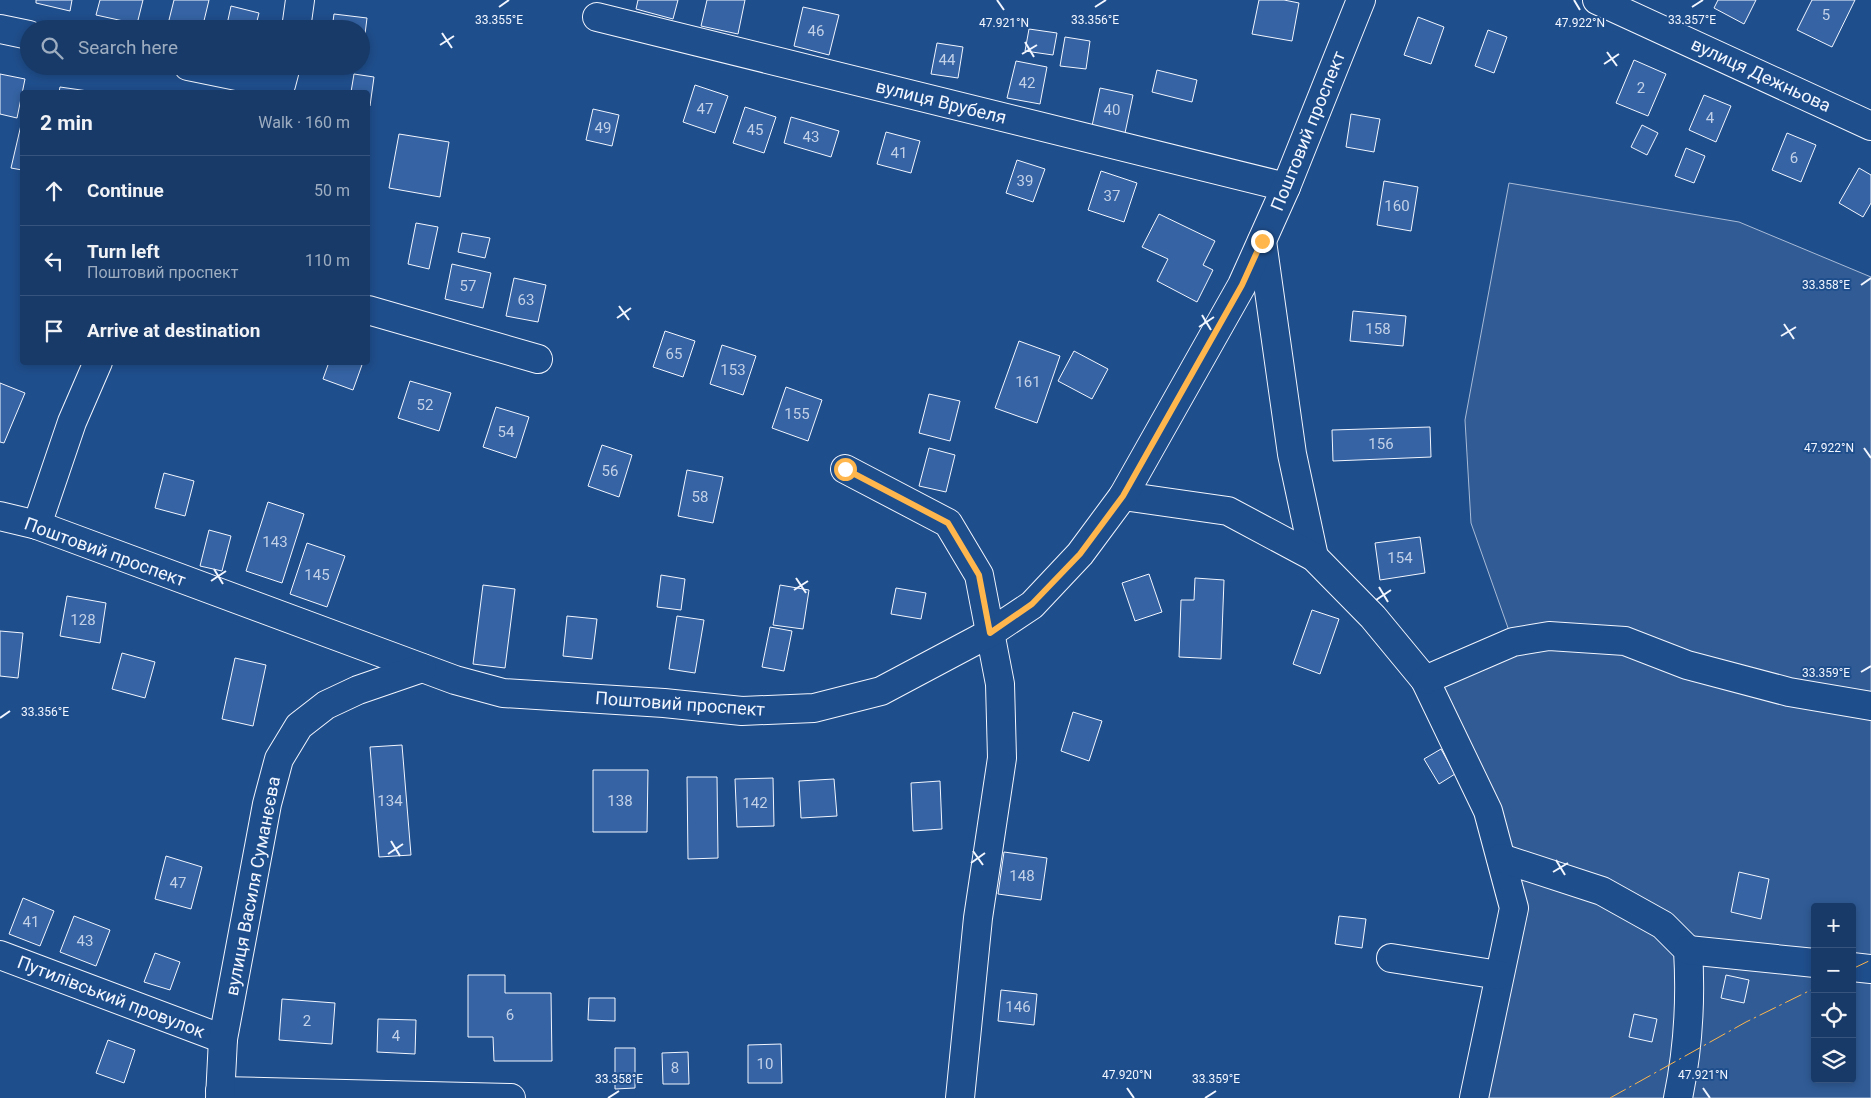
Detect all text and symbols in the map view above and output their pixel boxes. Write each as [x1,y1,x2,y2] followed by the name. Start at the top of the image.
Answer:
[1822,6,1830,24] house number: 5
[475,13,523,27] text: 33.355°E
[1071,13,1119,27] text: 33.356°E
[1668,13,1716,27] text: 33.357°E
[979,16,1029,30] text: 47.921°N
[1555,16,1605,30] text: 47.922°N
[20,20,370,75] search box
[808,22,824,40] house number: 46
[1688,33,1834,116] street label: вулиця Дежньова
[38,34,66,62] icon: search
[78,36,178,59] text: Search here
[1266,48,1349,214] street label: Поштовий проспект
[939,51,956,69] house number: 44
[1019,74,1035,92] house number: 42
[874,75,1009,128] street label: вулиця Врубеля
[1637,79,1645,97] house number: 2
[697,100,713,118] house number: 47
[1104,101,1120,119] house number: 40
[1706,109,1715,127] house number: 4
[40,111,93,135] text: 2 min
[258,113,350,132] text: Walk · 160 m
[595,119,611,137] house number: 49
[747,121,763,139] house number: 45
[803,128,819,146] house number: 43
[891,144,907,162] house number: 41
[1790,149,1798,167] house number: 6
[1017,172,1033,190] house number: 39
[40,177,68,205] icon: ahead
[87,179,164,202] text: Continue
[314,181,350,200] text: 50 m
[1104,187,1120,205] house number: 37
[1384,197,1410,215] house number: 160
[1251,230,1274,253] route end
[87,240,160,263] text: Turn left
[40,247,68,275] icon: left
[305,251,350,270] text: 110 m
[87,263,238,282] text: Поштовий проспект
[460,277,476,295] house number: 57
[1802,278,1850,292] text: 33.358°E
[518,291,534,309] house number: 63
[40,317,68,345] icon: arrive
[87,319,260,342] text: Arrive at destination
[1365,320,1391,338] house number: 158
[666,345,682,363] house number: 65
[720,361,746,379] house number: 153
[1015,373,1041,391] house number: 161
[417,396,433,414] house number: 52
[784,405,810,423] house number: 155
[498,423,515,441] house number: 54
[1368,435,1394,453] house number: 156
[1804,441,1854,455] text: 47.922°N
[834,458,857,481] route start
[602,462,618,480] house number: 56
[692,488,708,506] house number: 58
[22,513,189,591] street label: Поштовий проспект
[262,533,288,551] house number: 143
[1387,549,1413,567] house number: 154
[304,566,330,584] house number: 145
[70,611,96,629] house number: 128
[1802,666,1850,680] text: 33.359°E
[594,687,766,720] street label: Поштовий проспект
[21,705,69,719] text: 33.356°E
[221,774,284,997] street label: вулиця Василя Суманєєва
[377,792,403,810] house number: 134
[607,792,633,810] house number: 138
[742,794,768,812] house number: 142
[1009,867,1035,885] house number: 148
[170,874,186,892] house number: 47
[1811,903,1856,1083] map controls
[1811,903,1856,948] button: +
[23,913,39,931] house number: 41
[77,932,93,950] house number: 43
[1811,948,1856,993] button: −
[14,951,208,1042] street label: Путилівський провулок
[1811,993,1856,1038] button: locate
[1005,998,1031,1016] house number: 146
[506,1006,514,1024] house number: 6
[303,1012,311,1030] house number: 2
[392,1027,401,1045] house number: 4
[1811,1038,1856,1083] button: layers
[757,1055,773,1073] house number: 10
[671,1059,679,1077] house number: 8
[1102,1068,1152,1082] text: 47.920°N
[1678,1068,1728,1082] text: 47.921°N
[595,1072,643,1086] text: 33.358°E
[1192,1072,1240,1086] text: 33.359°E

